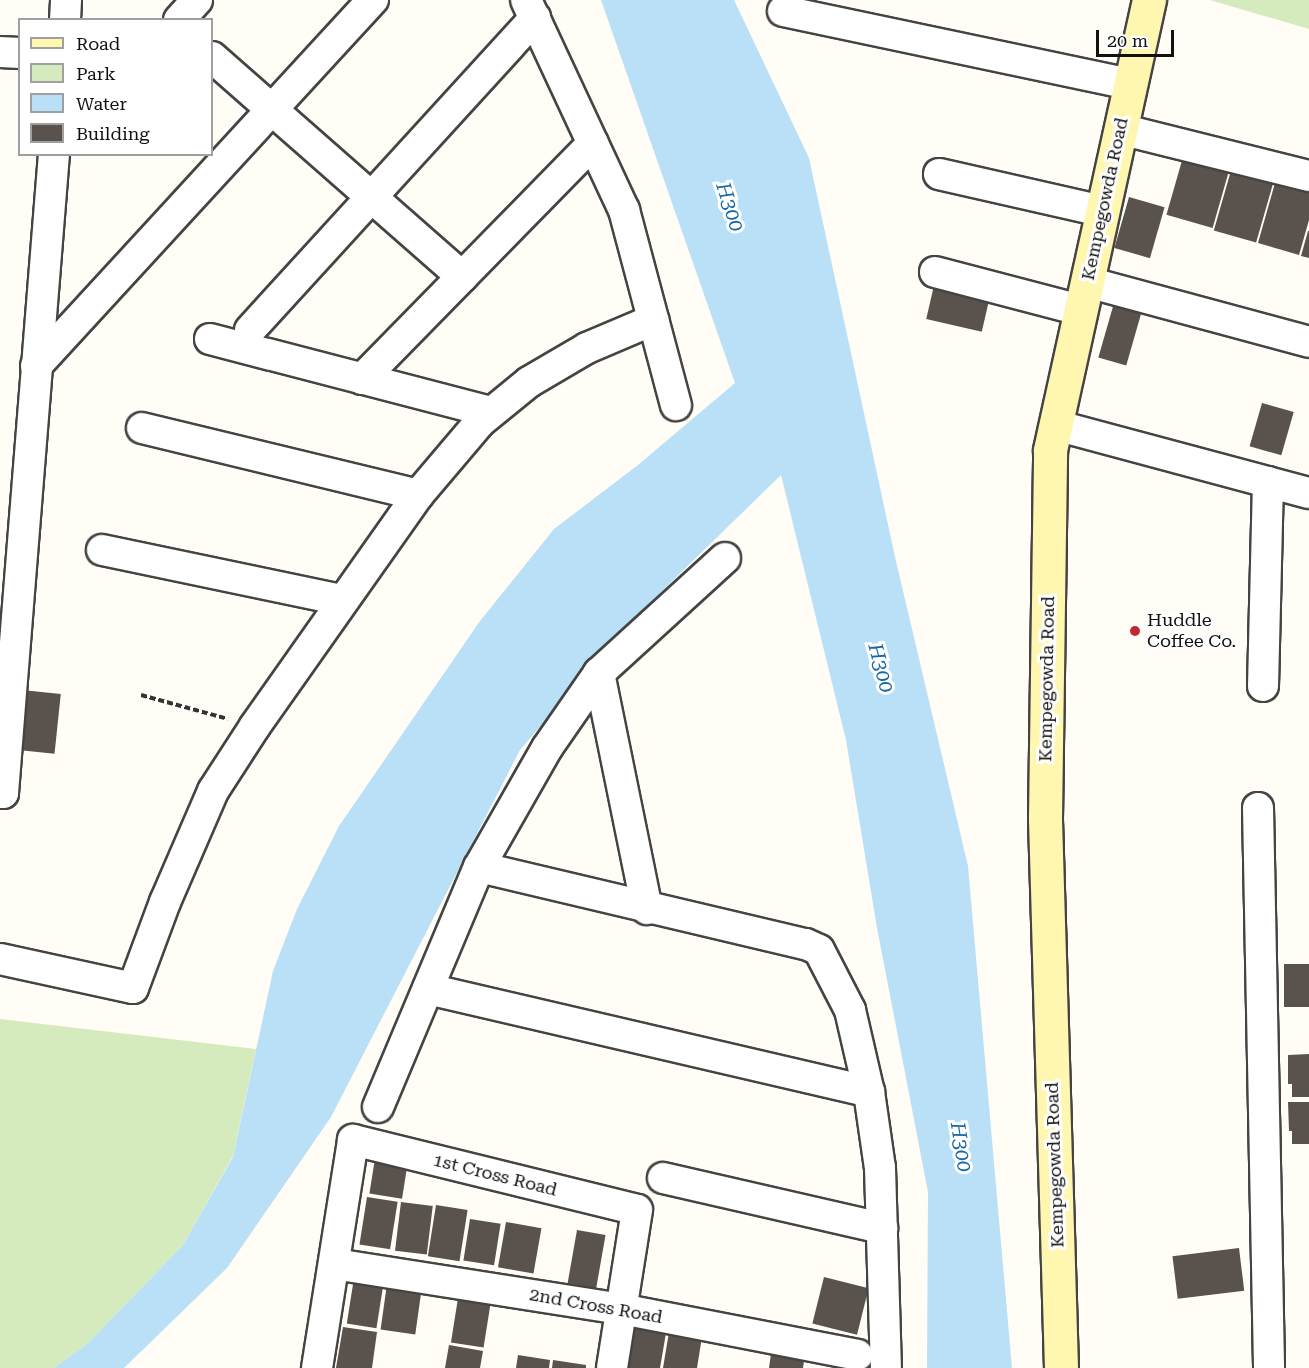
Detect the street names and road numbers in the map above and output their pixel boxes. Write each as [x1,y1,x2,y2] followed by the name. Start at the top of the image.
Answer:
[1077,116,1133,282] street label: Kempegowda Road
[1035,596,1059,762] street label: Kempegowda Road
[1041,1082,1069,1248] street label: Kempegowda Road
[431,1149,559,1201] street label: 1st Cross Road
[528,1284,664,1328] street label: 2nd Cross Road

